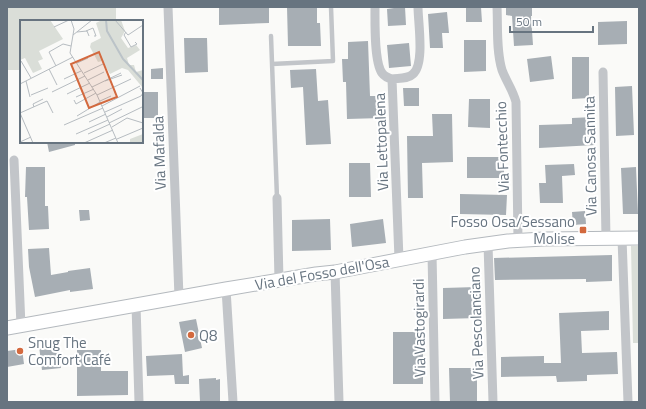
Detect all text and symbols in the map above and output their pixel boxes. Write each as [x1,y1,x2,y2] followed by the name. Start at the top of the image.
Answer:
[510,8,593,34] scale bar
[516,12,542,31] text: 50 m
[20,20,143,143] inset map
[368,92,394,191] street label: Via Lettopalena
[577,95,603,216] street label: Via Canosa Sannita
[489,101,515,193] street label: Via Fontecchio
[146,115,172,191] street label: Via Mafalda
[451,210,575,250] place label: Fosso Osa/Sessano Molise
[578,225,588,235] marker: Fosso Osa/Sessano Molise
[253,250,391,296] street label: Via del Fosso dell'Osa
[463,266,489,380] street label: Via Pescolanciano
[407,278,431,378] street label: Via Vastogirardi
[199,324,217,347] place label: Q8
[186,330,196,340] marker: Q8
[28,331,111,371] place label: Snug The Comfort Café
[15,346,25,356] marker: Snug The Comfort Café

